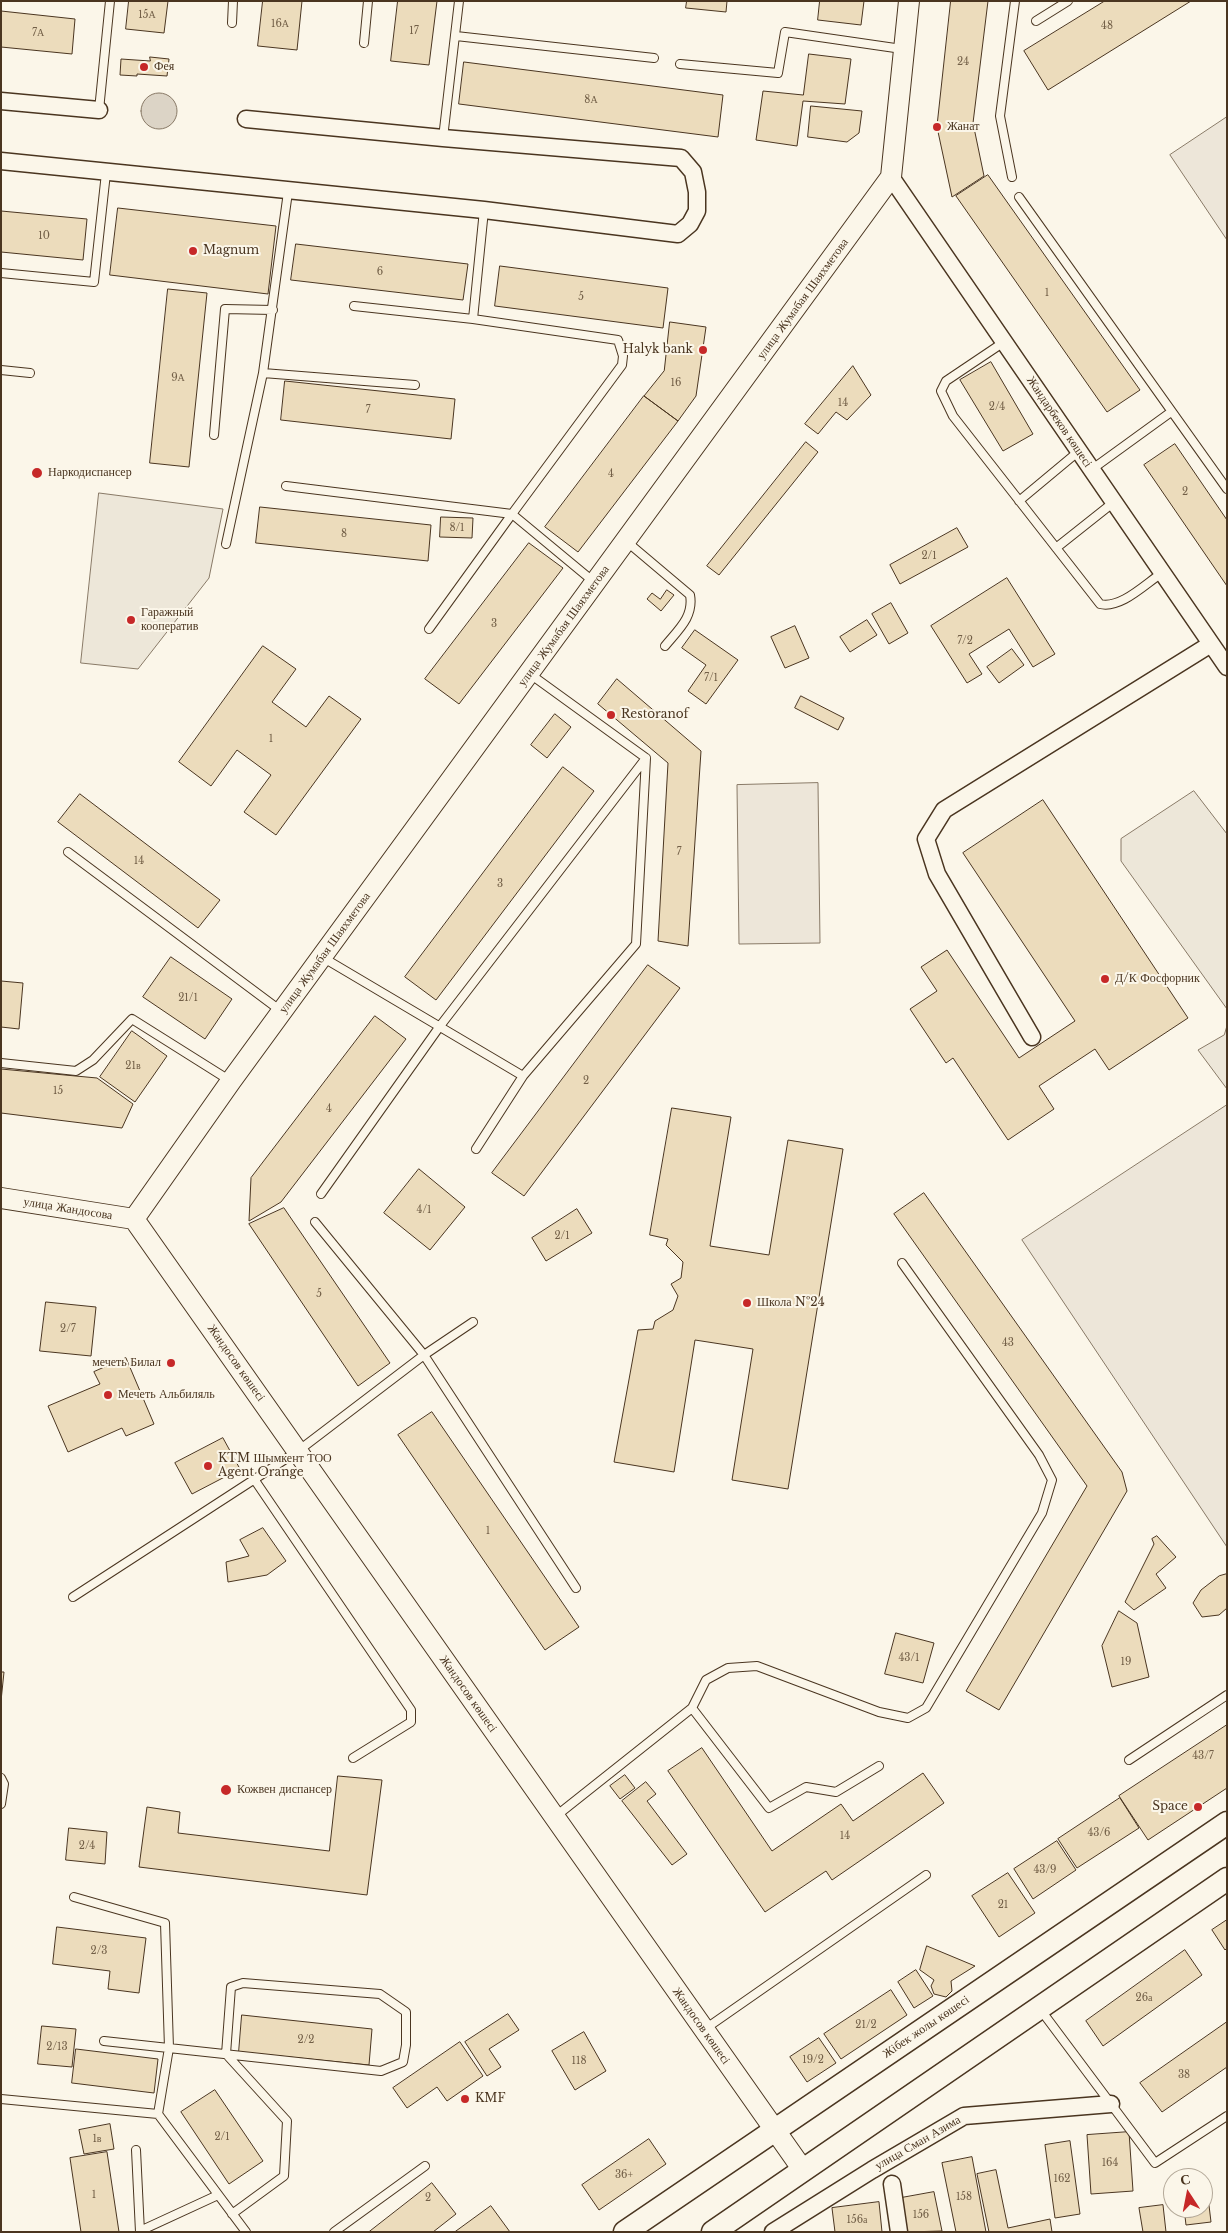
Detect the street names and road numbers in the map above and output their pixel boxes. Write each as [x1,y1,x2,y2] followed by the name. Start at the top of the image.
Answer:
[754,236,852,362] street label: улица Жумабая Шаяхметова
[1023,374,1095,470] street label: Жандарбеков көшесі
[515,563,613,689] street label: улица Жумабая Шаяхметова
[276,890,374,1016] street label: улица Жумабая Шаяхметова
[23,1195,113,1223] street label: улица Жандосова
[204,1322,268,1404] street label: Жандосов көшесі
[436,1653,500,1735] street label: Жандосов көшесі
[669,1985,733,2067] street label: Жандосов көшесі
[880,1993,972,2061] street label: Жібек жолы көшесі
[873,2113,963,2173] street label: улица Сман Азима

